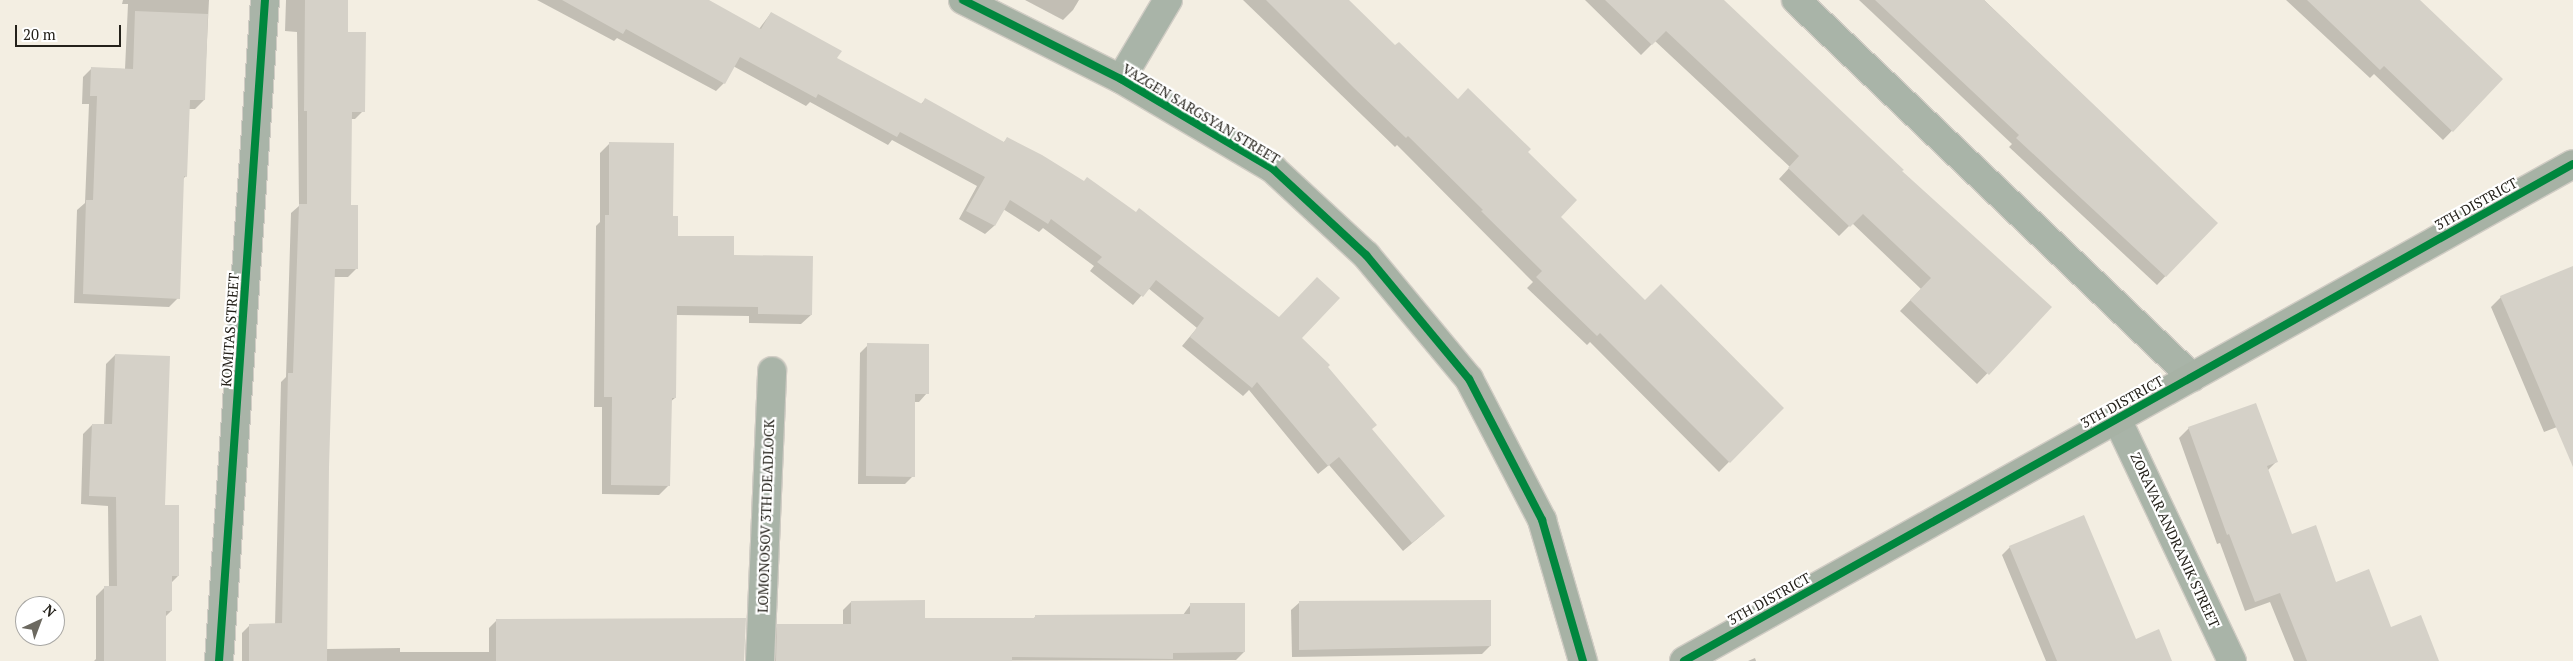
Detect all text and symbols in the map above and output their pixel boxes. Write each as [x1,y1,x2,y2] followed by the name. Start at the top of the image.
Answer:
[18,15,124,47] scale bar
[23,24,56,44] text: 20 m
[1119,60,1283,168] street label: VAZGEN SARGSYAN STREET
[2432,174,2520,234] street label: 3TH DISTRICT
[218,273,242,387] street label: KOMITAS STREET
[2078,372,2166,432] street label: 3TH DISTRICT
[754,419,778,613] street label: LOMONOSOV 3TH DEADLOCK
[2127,450,2223,630] street label: ZORAVAR ANDRANIK STREET
[1725,569,1813,629] street label: 3TH DISTRICT
[15,596,65,646] north arrow
[40,600,60,621] text: N

